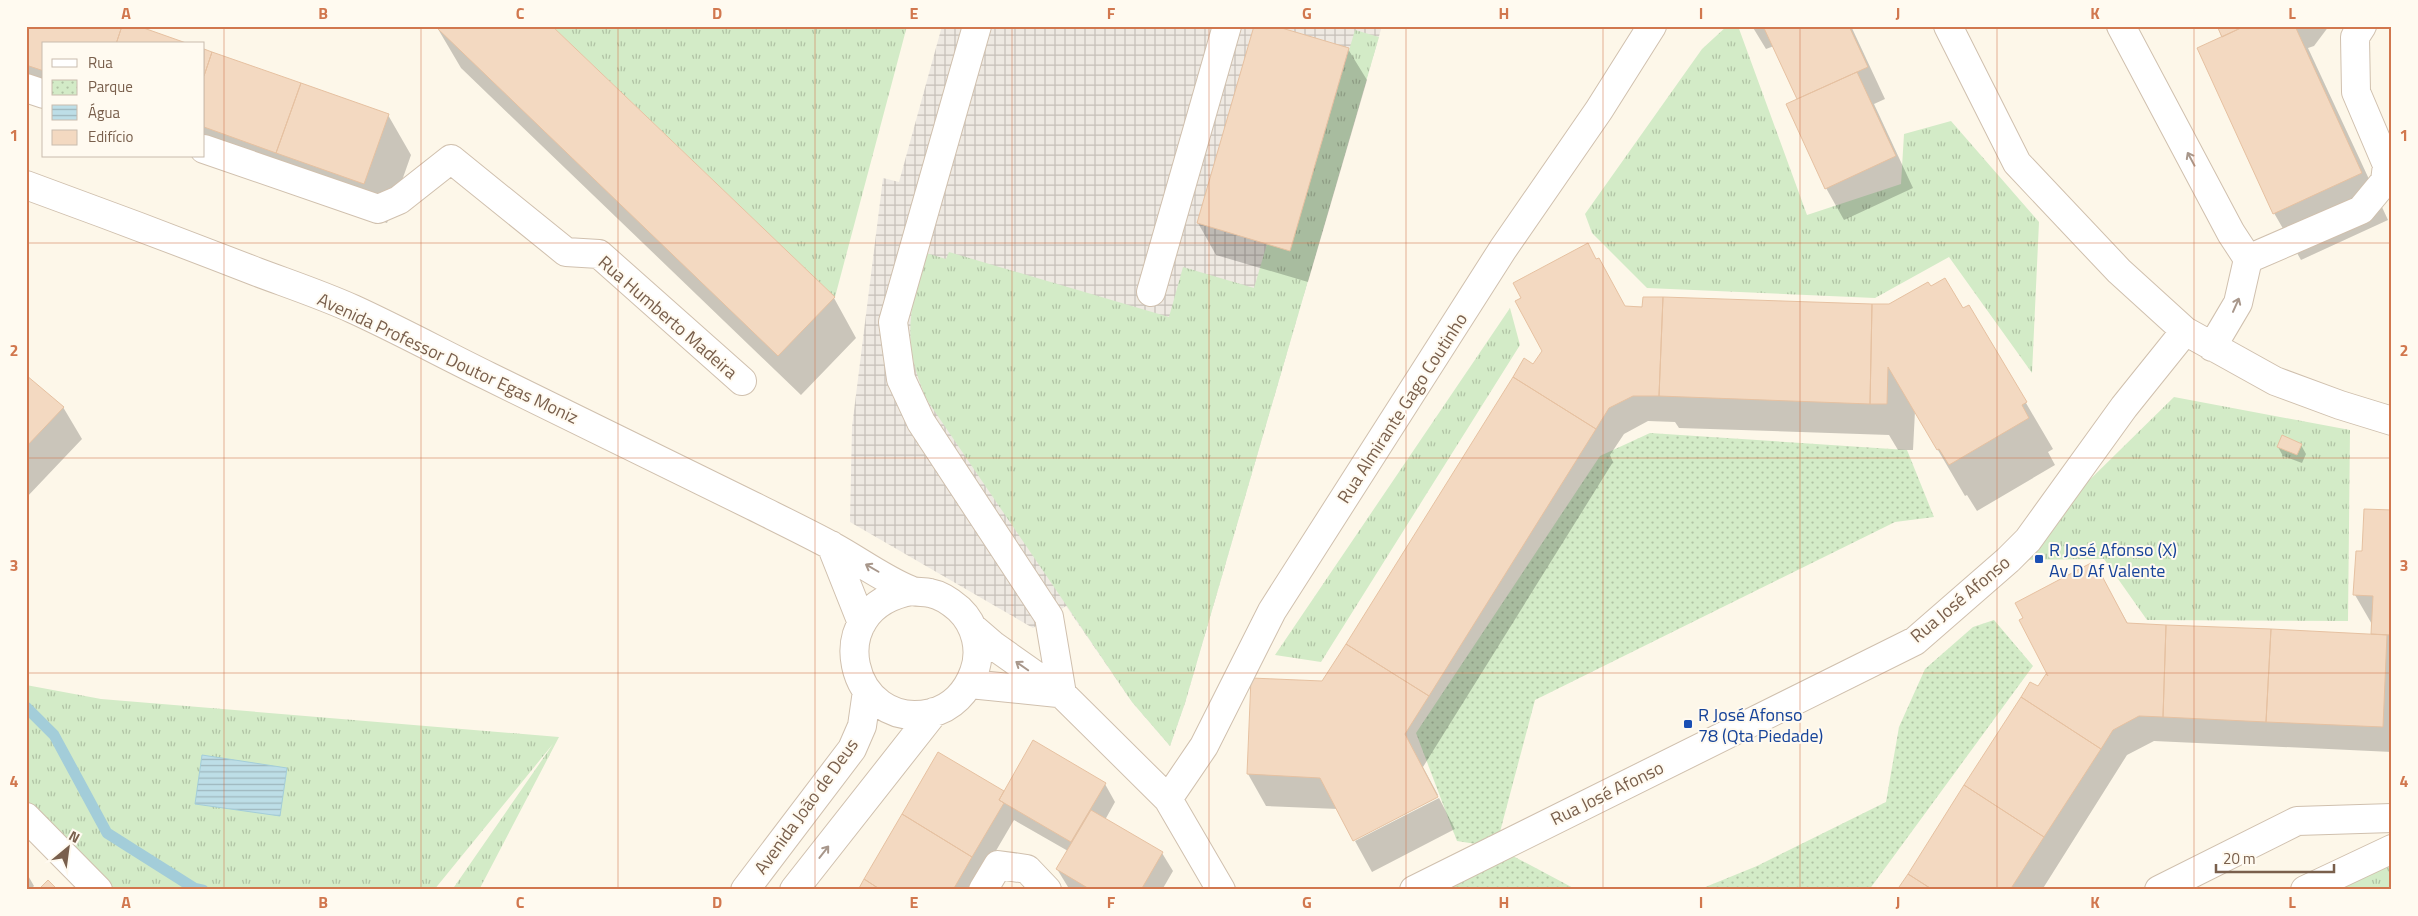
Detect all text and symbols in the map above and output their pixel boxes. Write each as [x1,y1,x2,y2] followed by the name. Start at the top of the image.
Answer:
[121,1,131,25] text: A
[318,1,328,25] text: B
[516,1,525,25] text: C
[712,1,722,25] text: D
[910,1,919,25] text: E
[1107,1,1116,25] text: F
[1302,1,1312,25] text: G
[1499,1,1509,25] text: H
[1699,1,1703,25] text: I
[1896,1,1900,25] text: J
[2090,1,2100,25] text: K
[2288,1,2296,25] text: L
[42,42,205,158] legend
[88,51,113,74] text: Rua
[88,75,133,98] text: Parque
[88,101,120,124] text: Água
[10,123,18,147] text: 1
[2400,123,2408,147] text: 1
[88,125,133,148] text: Edifício
[2186,152,2196,167] one-way arrow
[592,249,744,385] street label: Rua Humberto Madeira
[313,286,583,430] street label: Avenida Professor Doutor Egas Moniz
[2231,298,2241,313] one-way arrow
[1330,307,1474,509] street label: Rua Almirante Gago Coutinho
[10,338,18,362] text: 2
[2400,338,2408,362] text: 2
[2049,536,2177,584] place label: R José Afonso (X) Av D Af Valente
[1904,549,2016,649] street label: Rua José Afonso
[10,553,18,577] text: 3
[2033,553,2045,565] marker: R José Afonso (X) Av D Af Valente
[2400,553,2408,577] text: 3
[864,563,879,573] one-way arrow
[1016,661,1030,671] one-way arrow
[1698,701,1823,749] place label: R José Afonso 78 (Qta Piedade)
[1682,718,1694,730] marker: R José Afonso 78 (Qta Piedade)
[747,732,865,880] street label: Avenida João de Deus
[1546,754,1668,832] street label: Rua José Afonso
[10,769,19,793] text: 4
[2400,769,2409,793] text: 4
[42,824,92,874] north arrow
[65,825,84,848] text: N
[2216,841,2333,873] scale bar
[819,845,830,858] one-way arrow
[2223,847,2256,870] text: 20 m
[121,890,131,914] text: A
[318,890,328,914] text: B
[516,890,525,914] text: C
[712,890,722,914] text: D
[910,890,919,914] text: E
[1107,890,1116,914] text: F
[1302,890,1312,914] text: G
[1499,890,1509,914] text: H
[1699,890,1703,914] text: I
[1896,890,1900,914] text: J
[2090,890,2100,914] text: K
[2288,890,2296,914] text: L

